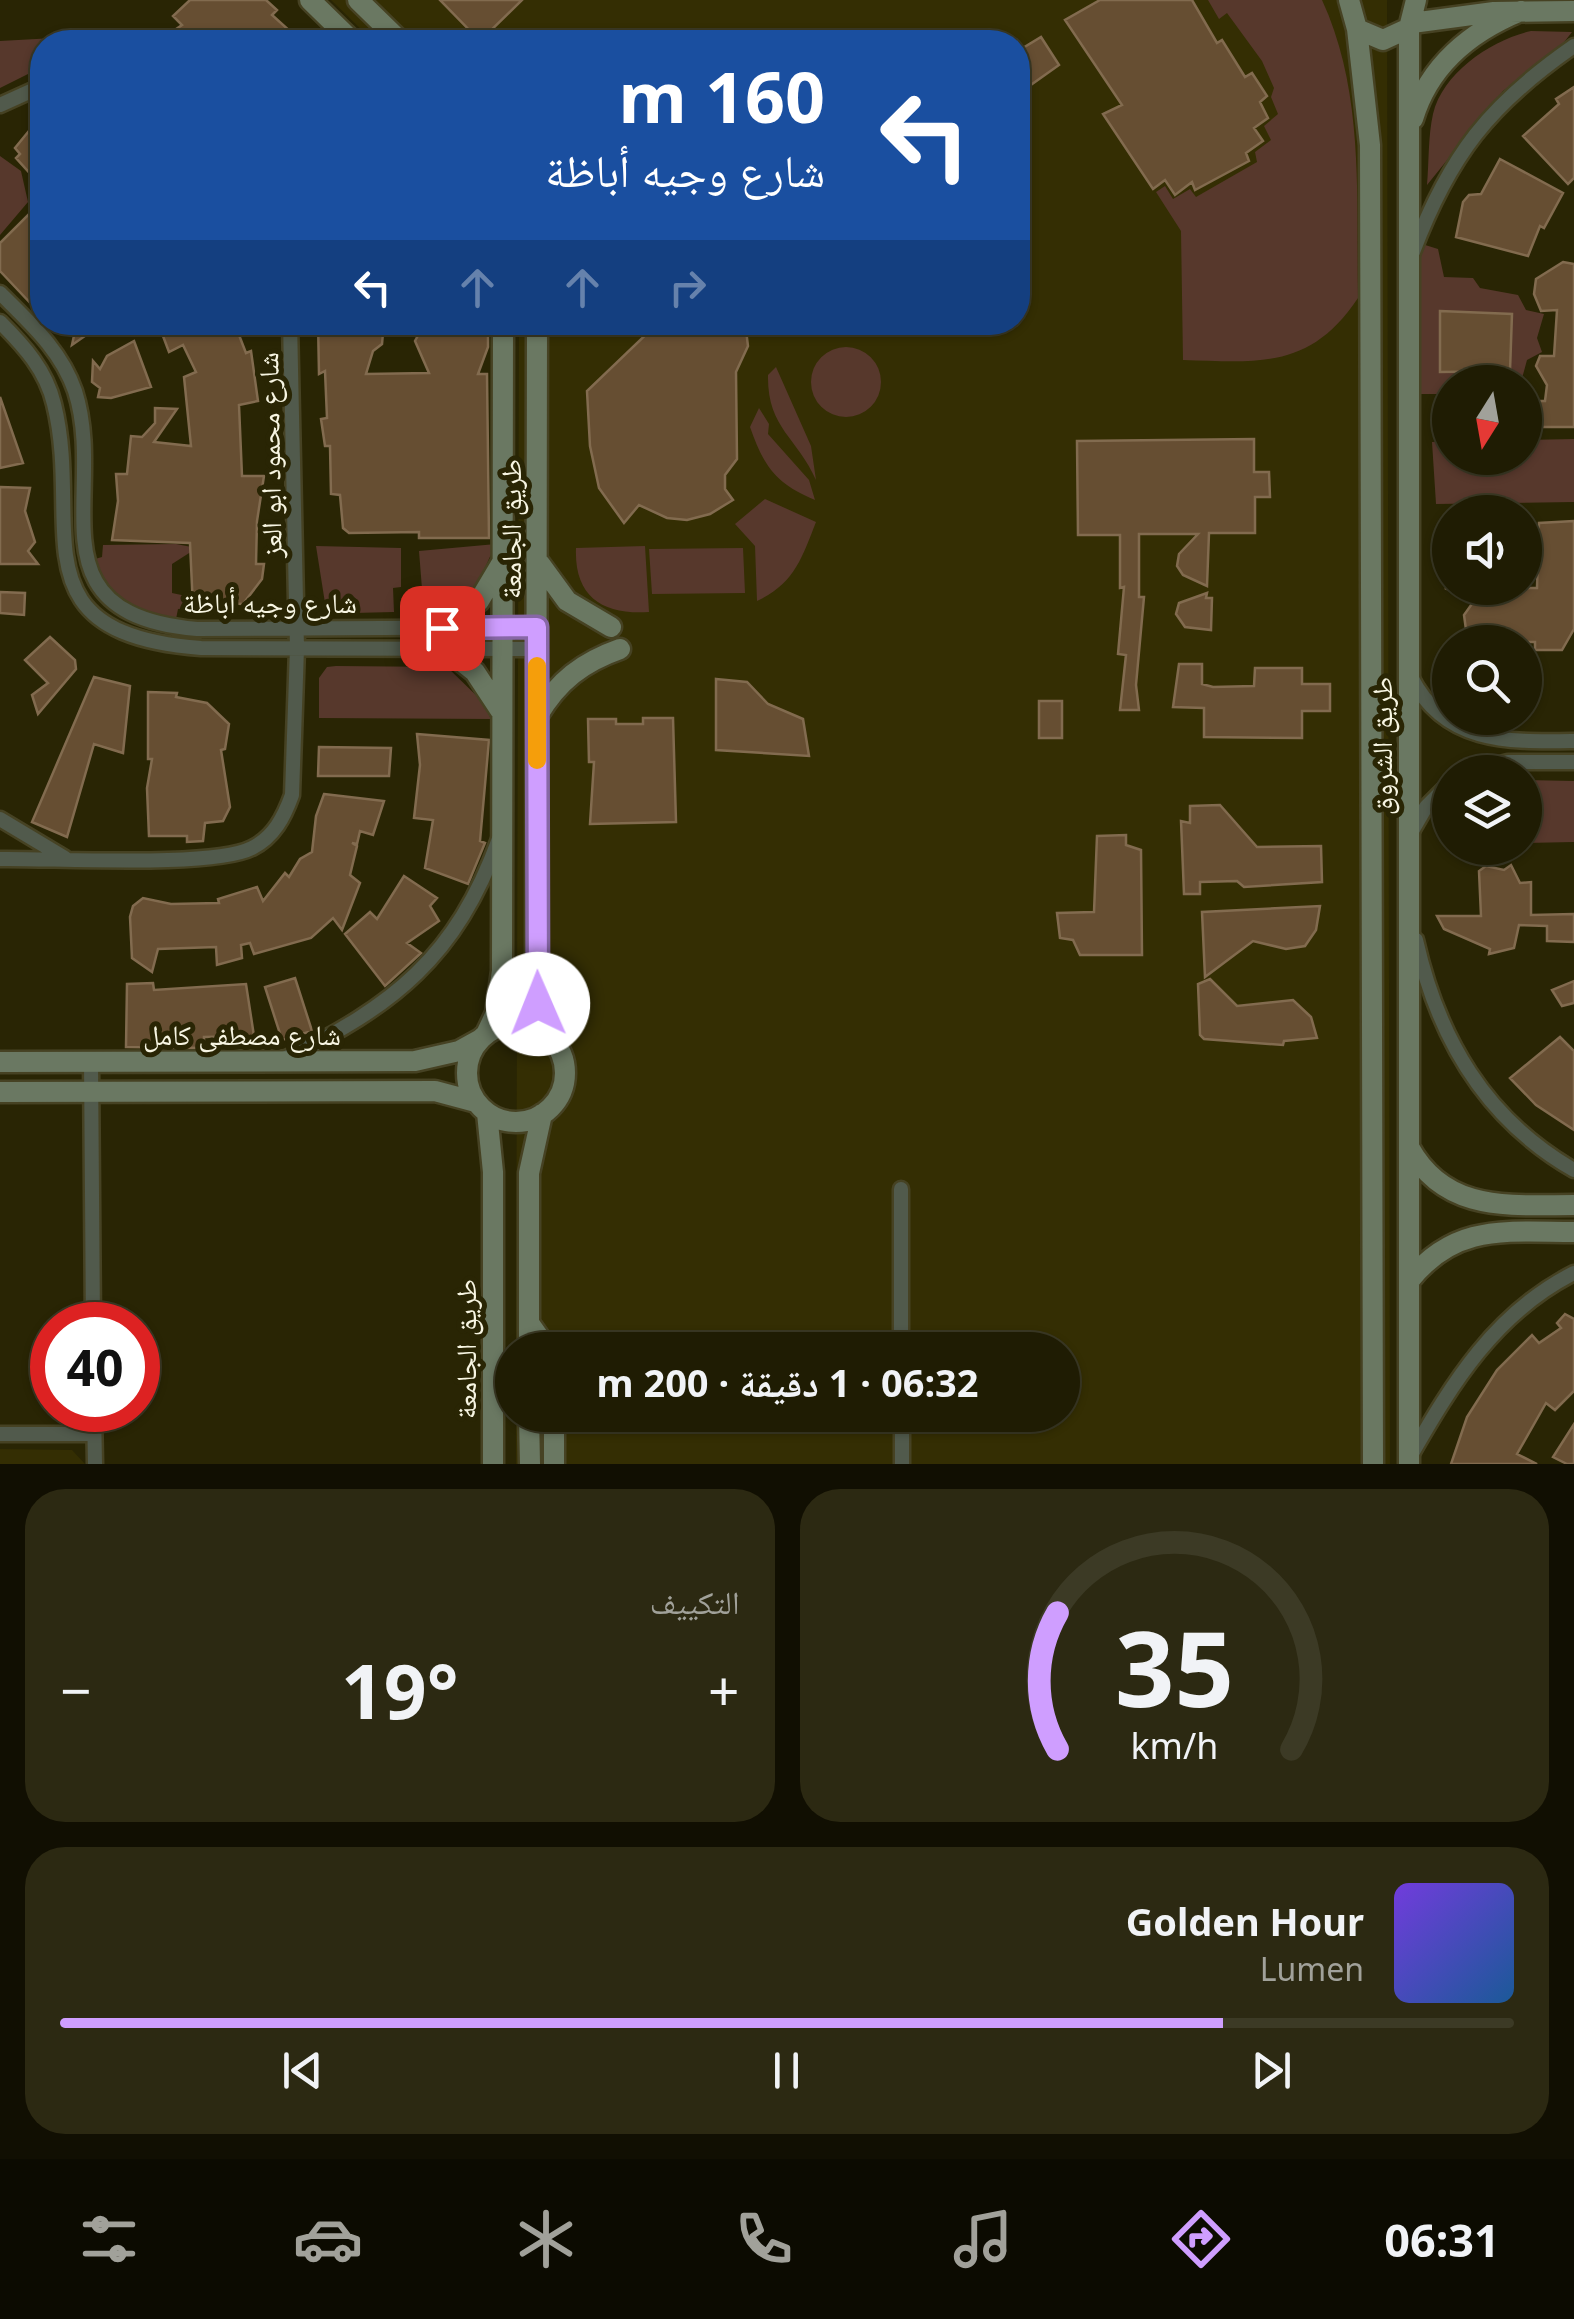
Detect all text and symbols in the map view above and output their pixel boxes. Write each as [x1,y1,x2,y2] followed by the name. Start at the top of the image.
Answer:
[618,48,825,144] text: 160 m
[860,70,990,200] icon: left
[545,139,825,200] text: شارع وجيه أباظة
[345,260,400,315] icon: left
[450,260,505,315] icon: ahead
[555,260,610,315] icon: ahead
[660,260,715,315] icon: right
[248,352,290,559] street label: شارع محمود ابو العز
[1432,365,1542,475] north arrow
[1432,365,1542,865] map controls
[491,459,529,599] street label: طريق الجامعة
[1432,495,1542,605] button: sound
[183,583,357,621] street label: شارع وجيه أباظة
[400,586,485,671] pin
[415,601,470,656] icon: arrive
[1432,625,1542,735] button: search
[1362,677,1400,815] street label: طريق الشروق
[1432,755,1542,865] button: layers
[486,952,590,1056] position arrow
[143,1015,341,1053] street label: شارع مصطفى كامل
[446,1279,484,1419] street label: طريق الجامعة
[30,1302,160,1432] speed limit sign: 40
[596,1356,979,1408] text: 06:32 · 1 دقيقة · 200 m
[650,1580,740,1623] text: التكييف
[1115,1596,1234,1737] text: 35
[341,1639,459,1741] text: 19°
[60,1652,91,1727] text: −
[708,1652,739,1727] text: +
[1130,1721,1218,1769] text: km/h
[1126,1895,1364,1947] text: Golden Hour
[1260,1947,1364,1990] text: Lumen
[275,2043,330,2098] icon: previous
[759,2043,814,2098] icon: pause
[1244,2043,1299,2098] icon: next
[74,2204,144,2274] icon: filters
[293,2204,363,2274] icon: car
[511,2204,581,2274] icon: climate
[729,2204,799,2274] icon: phone
[948,2204,1018,2274] icon: music
[1166,2204,1236,2274] icon: directions
[1384,2209,1500,2270] text: 06:31

